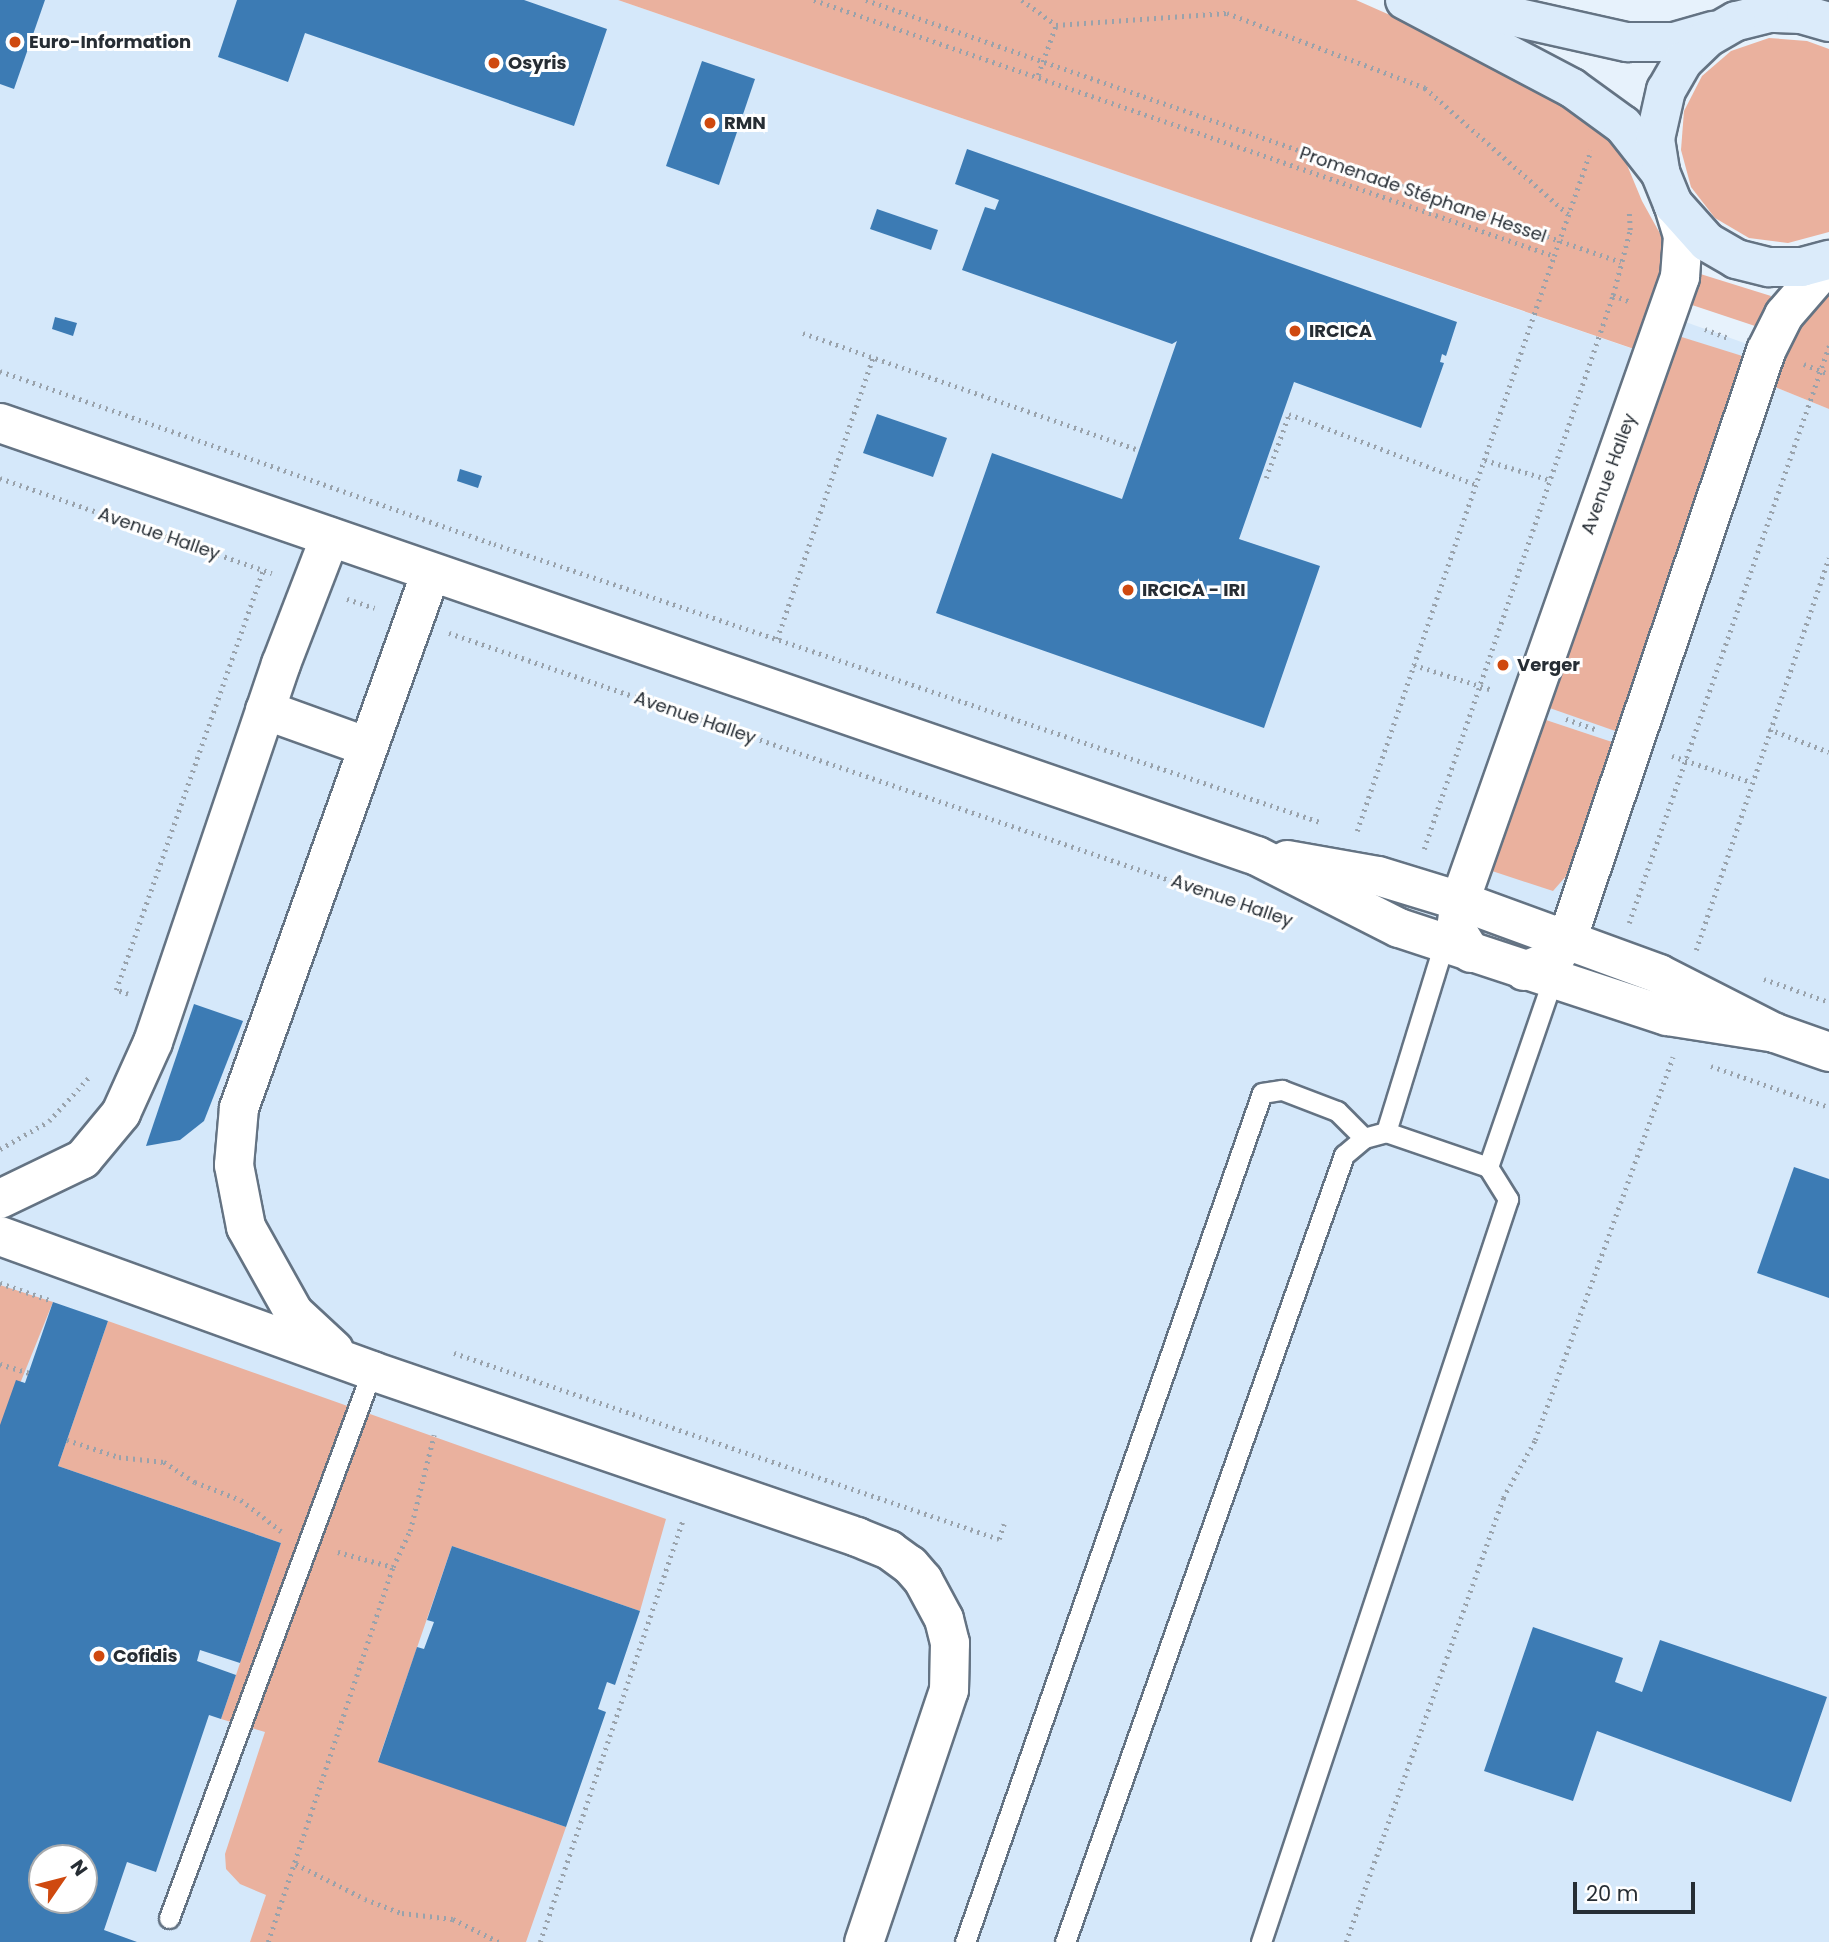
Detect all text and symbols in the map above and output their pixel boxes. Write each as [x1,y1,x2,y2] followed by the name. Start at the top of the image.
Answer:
[29,31,191,53] place label: Euro-Information
[7,34,23,50] marker: Euro-Information
[508,52,567,74] place label: Osyris
[486,55,502,71] marker: Osyris
[724,112,766,134] place label: RMN
[702,115,718,131] marker: RMN
[1297,142,1549,248] street label: Promenade Stéphane Hessel
[1309,320,1372,342] place label: IRCICA
[1287,323,1303,339] marker: IRCICA
[1577,411,1641,537] street label: Avenue Halley
[95,503,223,565] street label: Avenue Halley
[1142,579,1245,601] place label: IRCICA - IRI
[1120,582,1136,598] marker: IRCICA - IRI
[1517,654,1580,676] place label: Verger
[1495,657,1511,673] marker: Verger
[631,687,759,749] street label: Avenue Halley
[1168,870,1296,932] street label: Avenue Halley
[113,1645,178,1667] place label: Cofidis
[91,1648,107,1664] marker: Cofidis
[28,1844,98,1914] north arrow
[64,1854,94,1881] text: N
[1577,1868,1700,1912] scale bar
[1586,1879,1639,1908] text: 20 m

